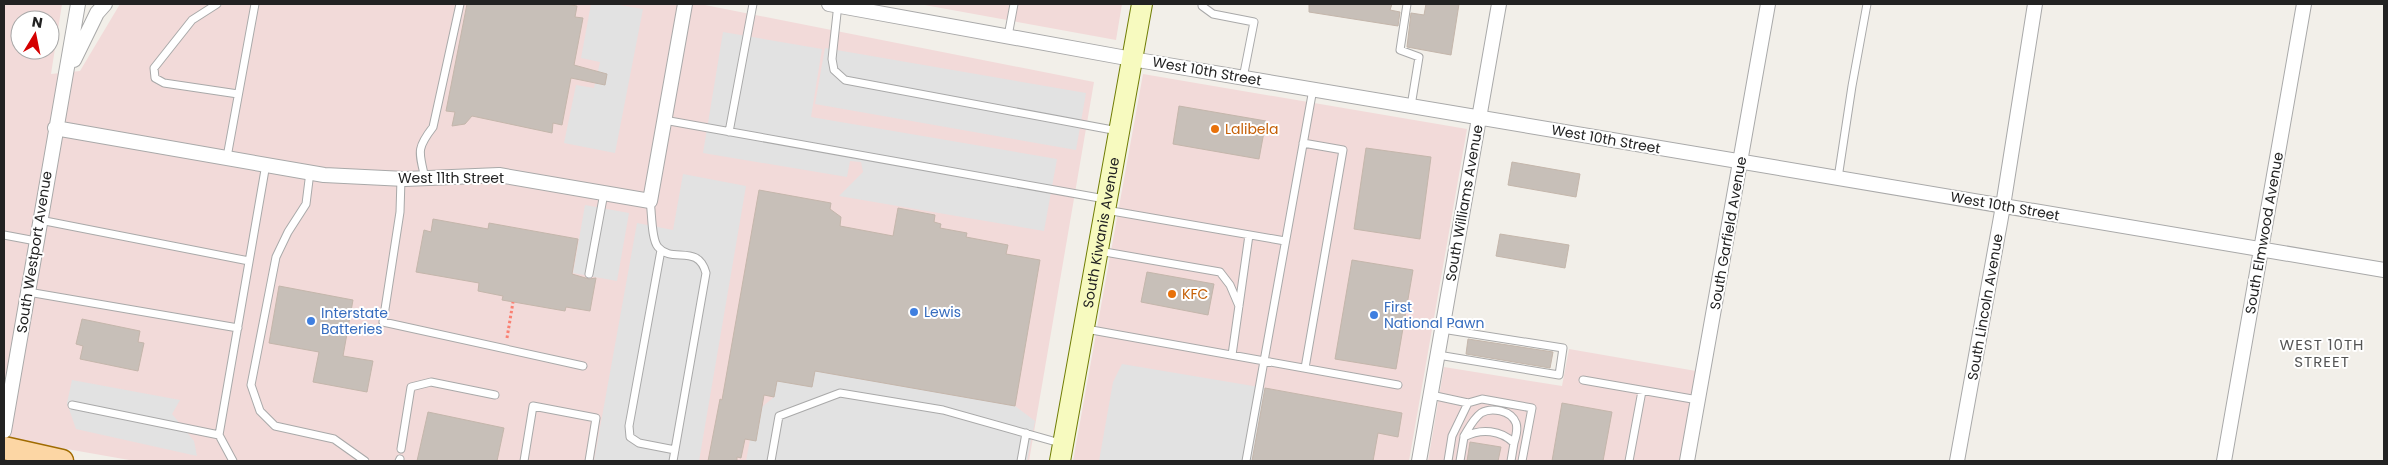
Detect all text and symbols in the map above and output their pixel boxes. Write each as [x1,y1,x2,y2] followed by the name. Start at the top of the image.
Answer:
[10,10,60,60] north arrow
[30,11,44,33] text: N
[1151,52,1263,90] street label: West 10th Street
[1225,119,1278,139] place label: Lalibela
[1550,120,1662,158] street label: West 10th Street
[1209,123,1221,135] marker: Lalibela
[1440,123,1488,283] street label: South Williams Avenue
[2240,150,2288,316] street label: South Elmwood Avenue
[1705,154,1751,311] street label: South Garfield Avenue
[1078,155,1124,310] street label: South Kiwanis Avenue
[398,168,504,188] street label: West 11th Street
[11,169,57,334] street label: South Westport Avenue
[1949,187,2061,225] street label: West 10th Street
[1962,232,2008,382] street label: South Lincoln Avenue
[1182,284,1208,304] place label: KFC
[1166,288,1178,300] marker: KFC
[1384,297,1484,333] place label: First National Pawn
[924,302,961,322] place label: Lewis
[321,303,388,339] place label: Interstate Batteries
[908,306,920,318] marker: Lewis
[1368,309,1380,321] marker: First National Pawn
[305,315,317,327] marker: Interstate Batteries
[2280,334,2364,372] district label: WEST 10TH STREET

